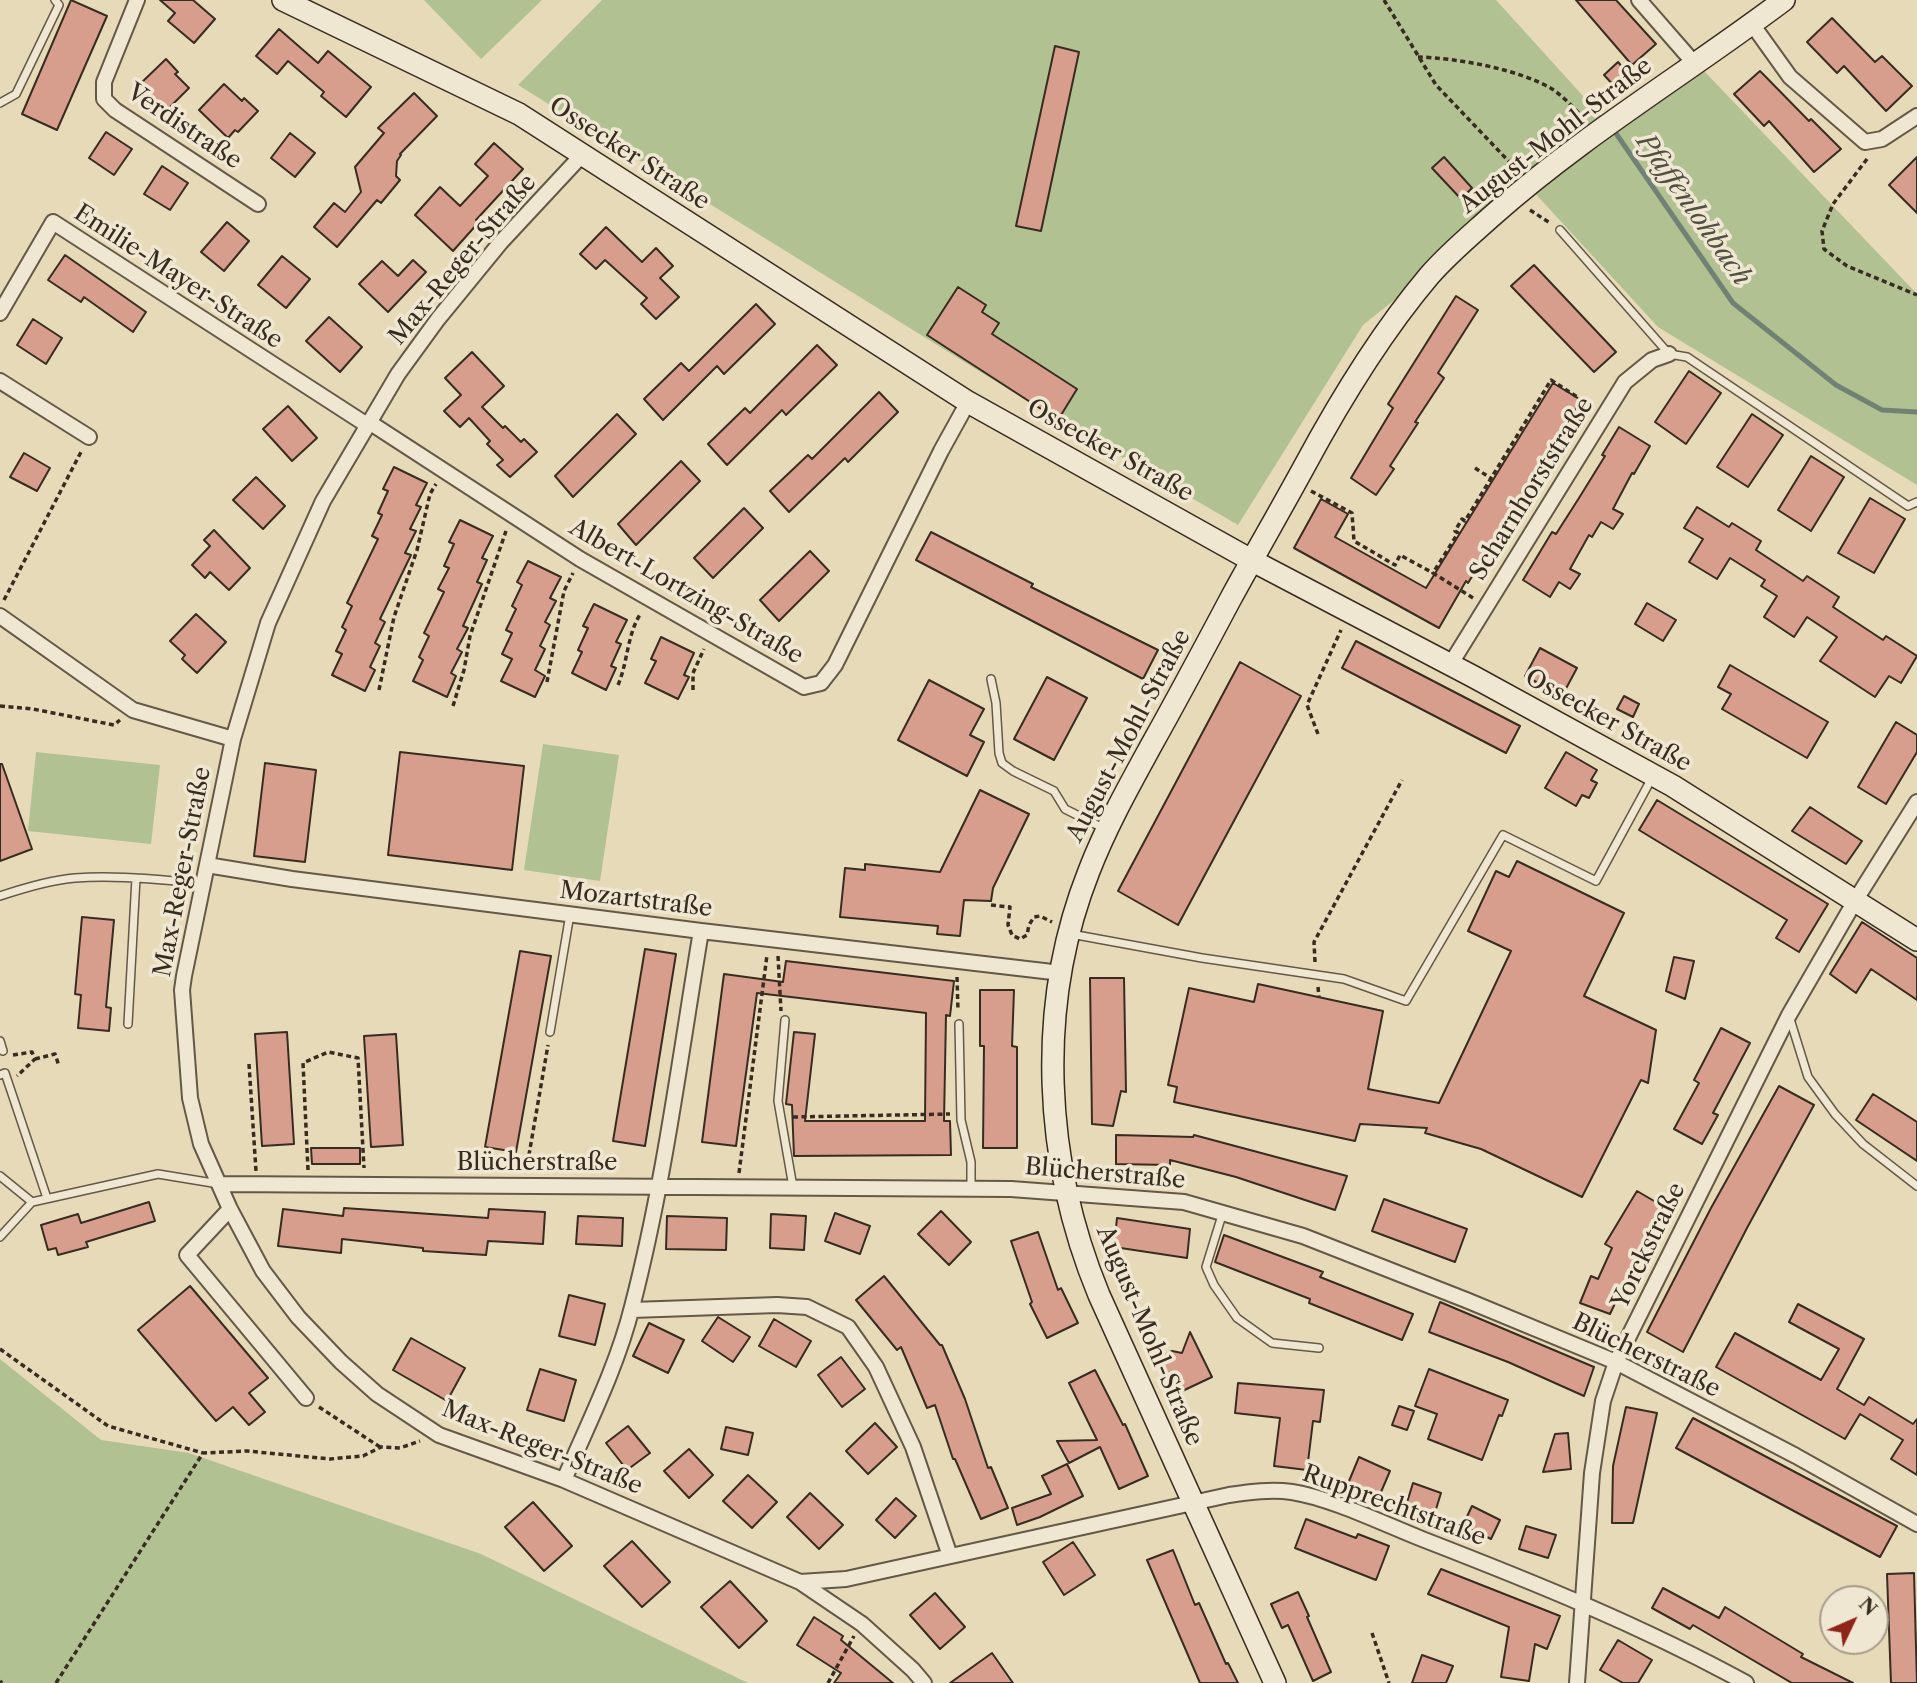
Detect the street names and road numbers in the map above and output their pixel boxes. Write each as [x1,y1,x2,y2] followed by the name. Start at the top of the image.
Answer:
[1454,52,1658,220] street label: August-Mohl-Straße
[121,78,247,176] street label: Verdistraße
[543,91,715,217] street label: Ossecker Straße
[383,169,543,351] street label: Max-Reger-Straße
[68,199,288,355] street label: Emilie-Mayer-Straße
[1464,392,1600,586] street label: Scharnhorststraße
[1022,393,1198,509] street label: Ossecker Straße
[564,513,808,671] street label: Albert-Lortzing-Straße
[1061,625,1197,847] street label: August-Mohl-Straße
[1520,663,1696,779] street label: Ossecker Straße
[149,764,217,980] street label: Max-Reger-Straße
[558,876,714,924] street label: Mozartstraße
[457,1149,617,1177] street label: Blücherstraße
[1024,1153,1186,1195] street label: Blücherstraße
[1606,1178,1692,1314] street label: Yorckstraße
[1090,1222,1208,1450] street label: August-Mohl-Straße
[1567,1308,1725,1404] street label: Blücherstraße
[438,1395,646,1501] street label: Max-Reger-Straße
[1298,1459,1490,1553] street label: Rupprechtstraße

